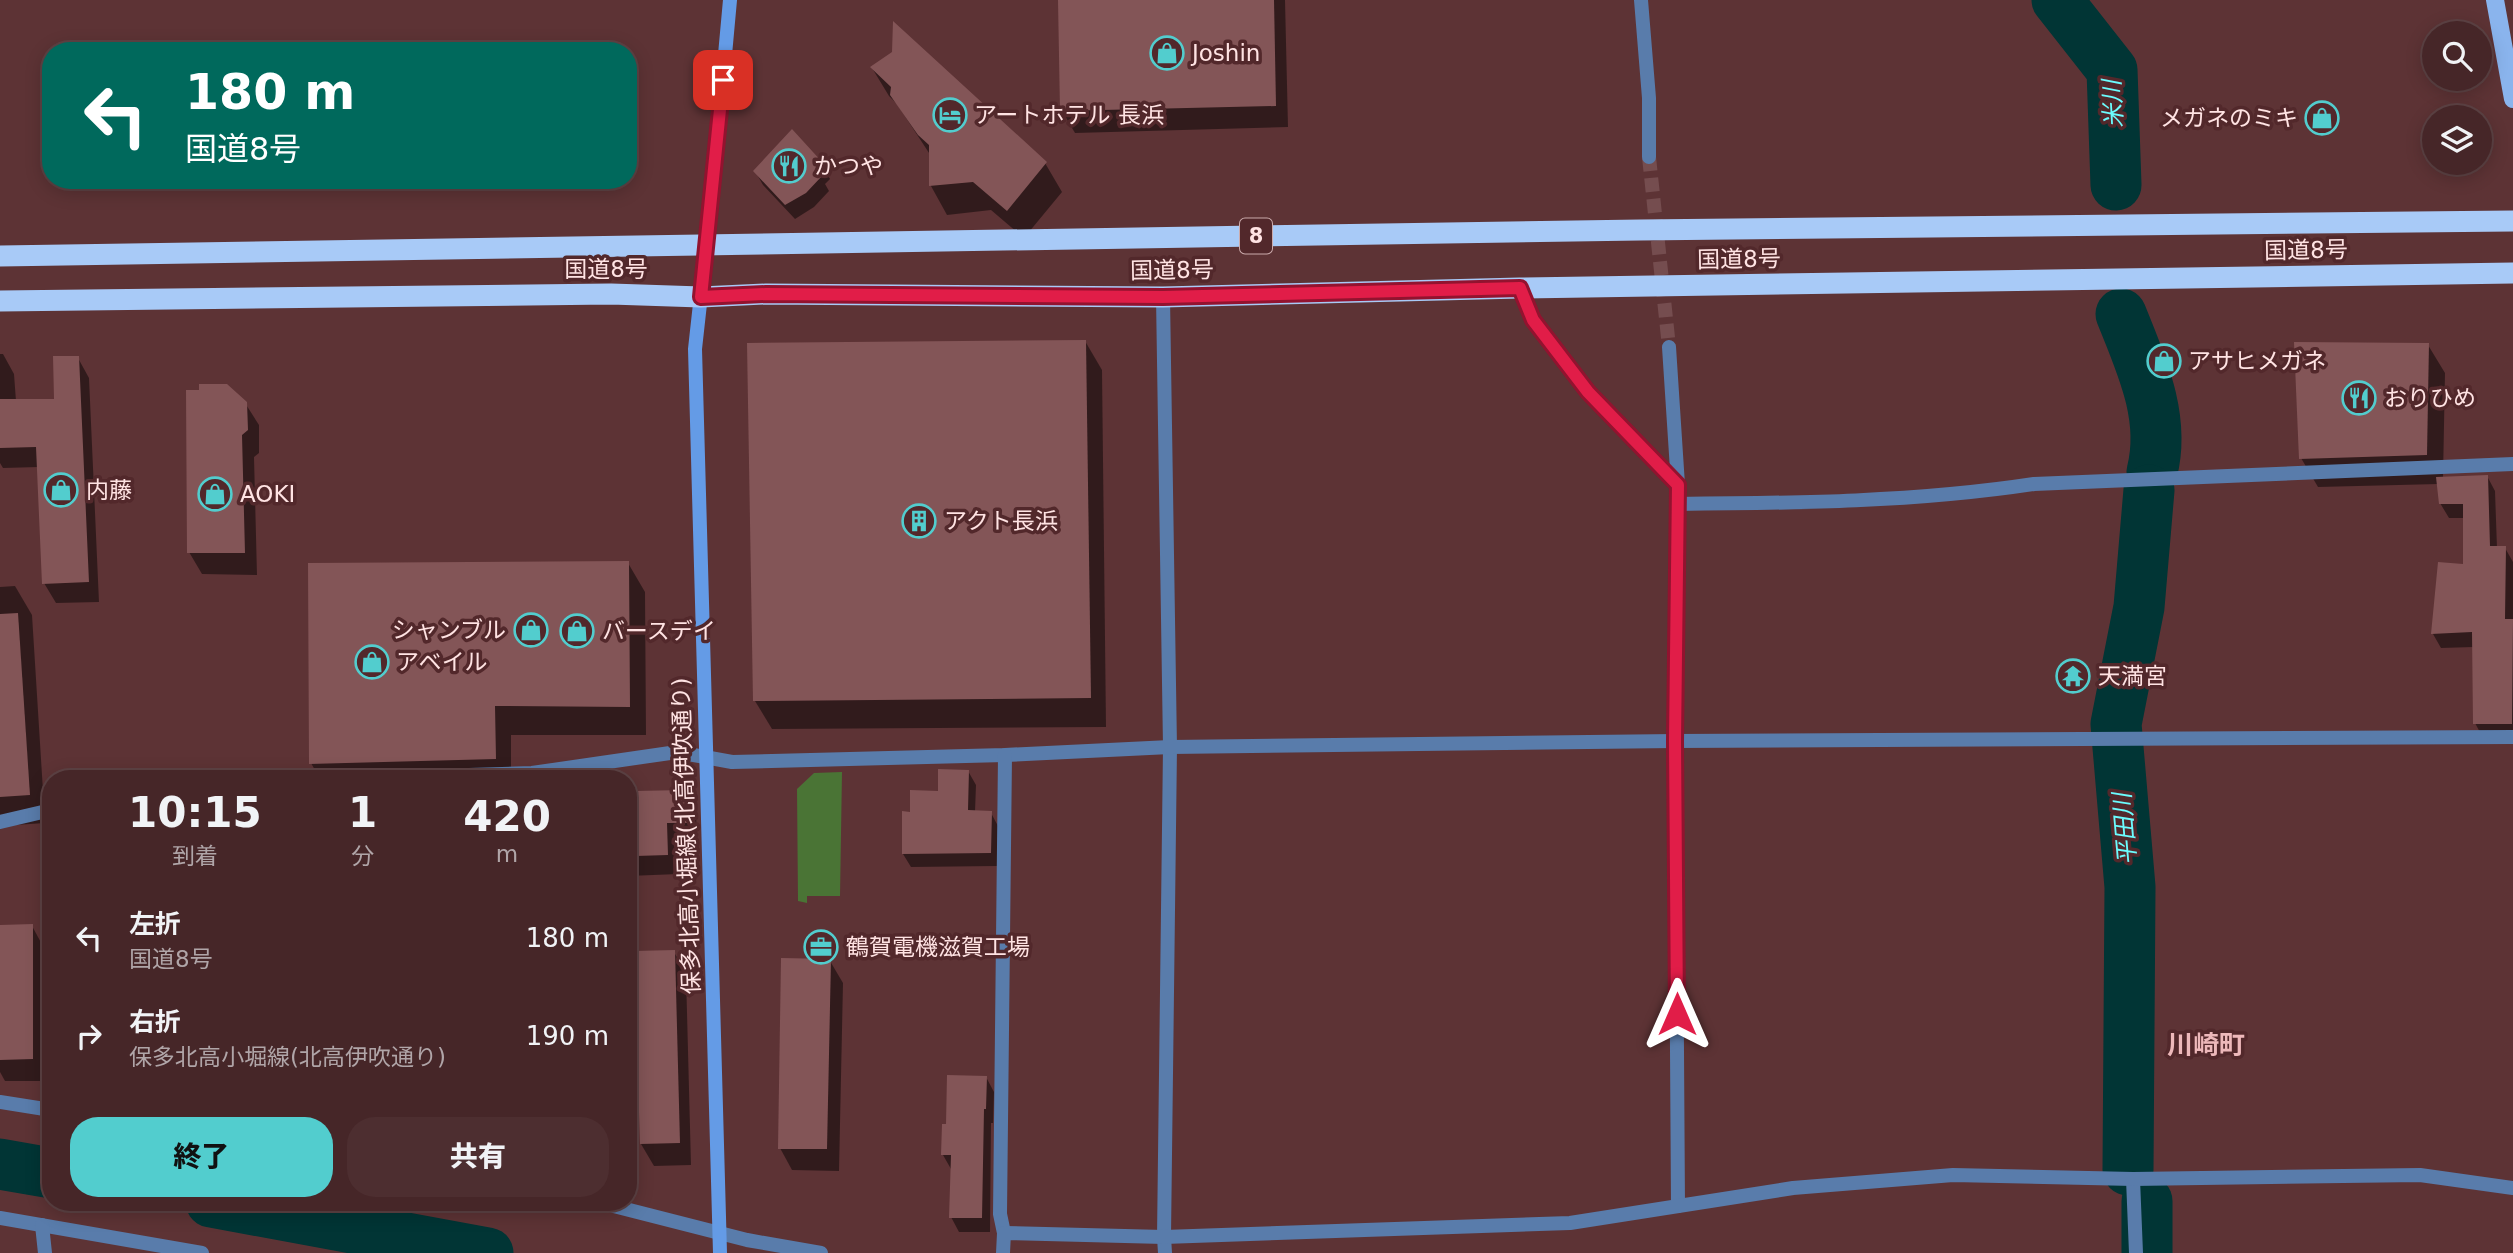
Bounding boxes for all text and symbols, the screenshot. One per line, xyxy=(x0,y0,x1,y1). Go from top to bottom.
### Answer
map controls xyxy=(2422,21,2492,175)
button: search xyxy=(2422,21,2492,91)
shop icon: Joshin xyxy=(1148,34,1186,72)
place label: Joshin xyxy=(1190,40,1260,66)
pin xyxy=(693,50,753,110)
icon: arrive xyxy=(704,61,742,99)
text: 180 m xyxy=(185,64,355,121)
icon: left xyxy=(70,70,161,161)
water label: 米川 xyxy=(2098,76,2128,129)
hotel icon: アートホテル 長浜 xyxy=(931,96,969,134)
shop icon: メガネのミキ xyxy=(2303,99,2341,137)
place label: アートホテル 長浜 xyxy=(974,102,1164,128)
place label: メガネのミキ xyxy=(2160,105,2298,131)
button: layers xyxy=(2422,105,2492,175)
text: 国道8号 xyxy=(185,130,301,168)
restaurant icon: かつや xyxy=(770,147,808,185)
place label: かつや xyxy=(814,153,883,179)
road number: 8 xyxy=(1240,218,1272,254)
street label: 国道8号 xyxy=(2264,236,2348,264)
street label: 国道8号 xyxy=(1697,245,1781,273)
street label: 国道8号 xyxy=(564,256,648,282)
street label: 国道8号 xyxy=(1130,256,1214,284)
shop icon: アサヒメガネ xyxy=(2145,342,2183,380)
place label: アサヒメガネ xyxy=(2188,348,2326,374)
restaurant icon: おりひめ xyxy=(2340,379,2378,417)
place label: おりひめ xyxy=(2384,385,2476,411)
shop icon: 内藤 xyxy=(42,471,80,509)
shop icon: AOKI xyxy=(196,475,234,513)
place label: 内藤 xyxy=(86,477,132,503)
place label: AOKI xyxy=(240,481,295,507)
building icon: アクト長浜 xyxy=(900,502,938,540)
place label: アクト長浜 xyxy=(944,508,1058,534)
shop icon: シャンブル xyxy=(512,611,550,649)
shop icon: バースデイ xyxy=(558,612,596,650)
place label: シャンブル xyxy=(392,617,506,643)
place label: バースデイ xyxy=(602,618,716,644)
shop icon: アベイル xyxy=(353,643,391,681)
place label: アベイル xyxy=(396,649,488,675)
temple icon: 天満宮 xyxy=(2054,657,2092,695)
place label: 天満宮 xyxy=(2098,663,2167,689)
street label: 保多北高小堀線(北高伊吹通り) xyxy=(667,677,705,995)
text: 10:15 xyxy=(128,788,262,837)
text: 1 xyxy=(348,788,377,837)
water label: 平田川 xyxy=(2108,789,2142,866)
text: 420 xyxy=(463,792,551,841)
text: m xyxy=(496,841,518,867)
text: 到着 xyxy=(172,843,218,869)
text: 分 xyxy=(351,843,374,869)
text: 左折 xyxy=(129,909,181,939)
icon: left xyxy=(70,919,108,957)
text: 180 m xyxy=(526,923,609,953)
office icon: 鶴賀電機滋賀工場 xyxy=(802,928,840,966)
place label: 鶴賀電機滋賀工場 xyxy=(846,934,1030,960)
text: 国道8号 xyxy=(129,946,213,972)
position arrow xyxy=(1640,977,1714,1051)
text: 右折 xyxy=(129,1007,181,1037)
icon: right xyxy=(70,1017,108,1055)
text: 190 m xyxy=(526,1021,609,1051)
district label: 川崎町 xyxy=(2167,1030,2245,1060)
text: 保多北高小堀線(北高伊吹通り) xyxy=(129,1044,446,1070)
button: 終了 xyxy=(70,1117,333,1197)
button: 共有 xyxy=(347,1117,609,1197)

